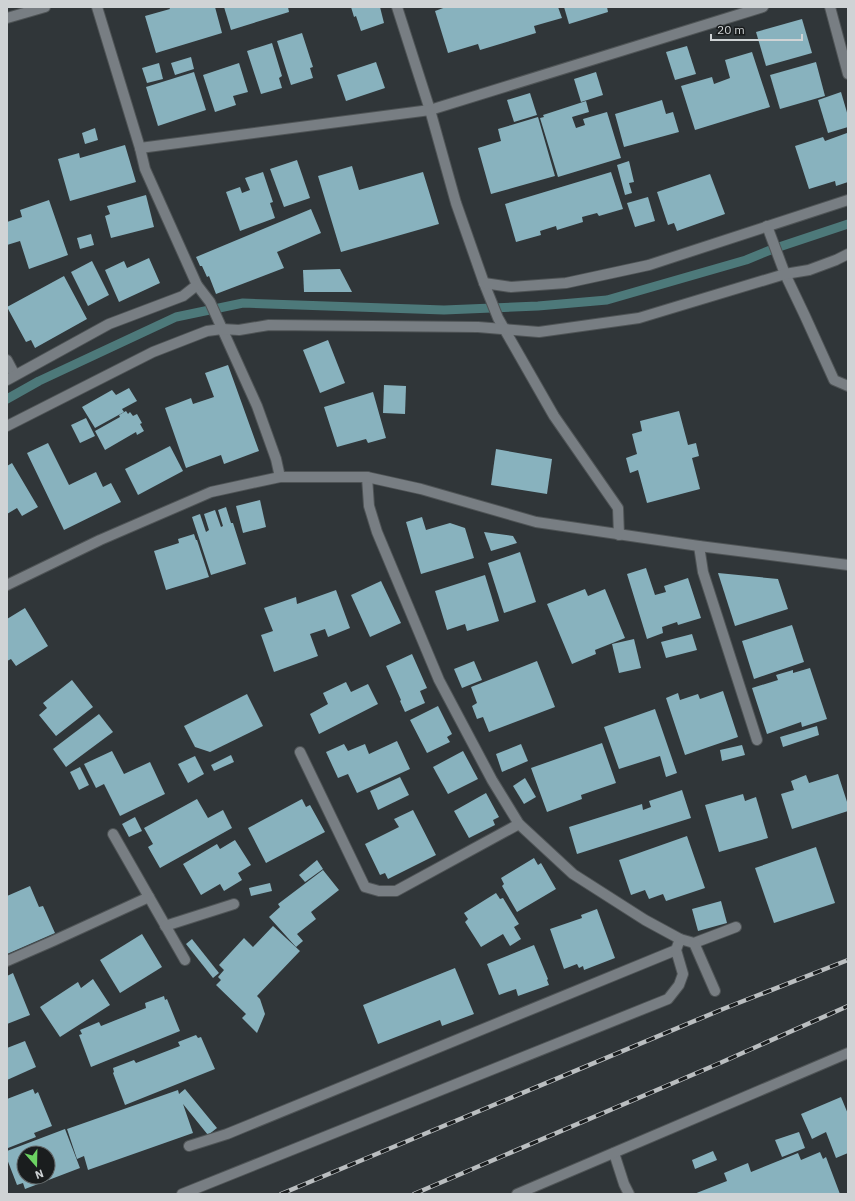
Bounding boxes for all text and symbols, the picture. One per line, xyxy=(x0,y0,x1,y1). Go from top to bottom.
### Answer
scale bar xyxy=(711,16,802,42)
text: 20 m xyxy=(717,22,745,37)
north arrow xyxy=(16,1145,56,1185)
text: N xyxy=(33,1166,46,1182)

